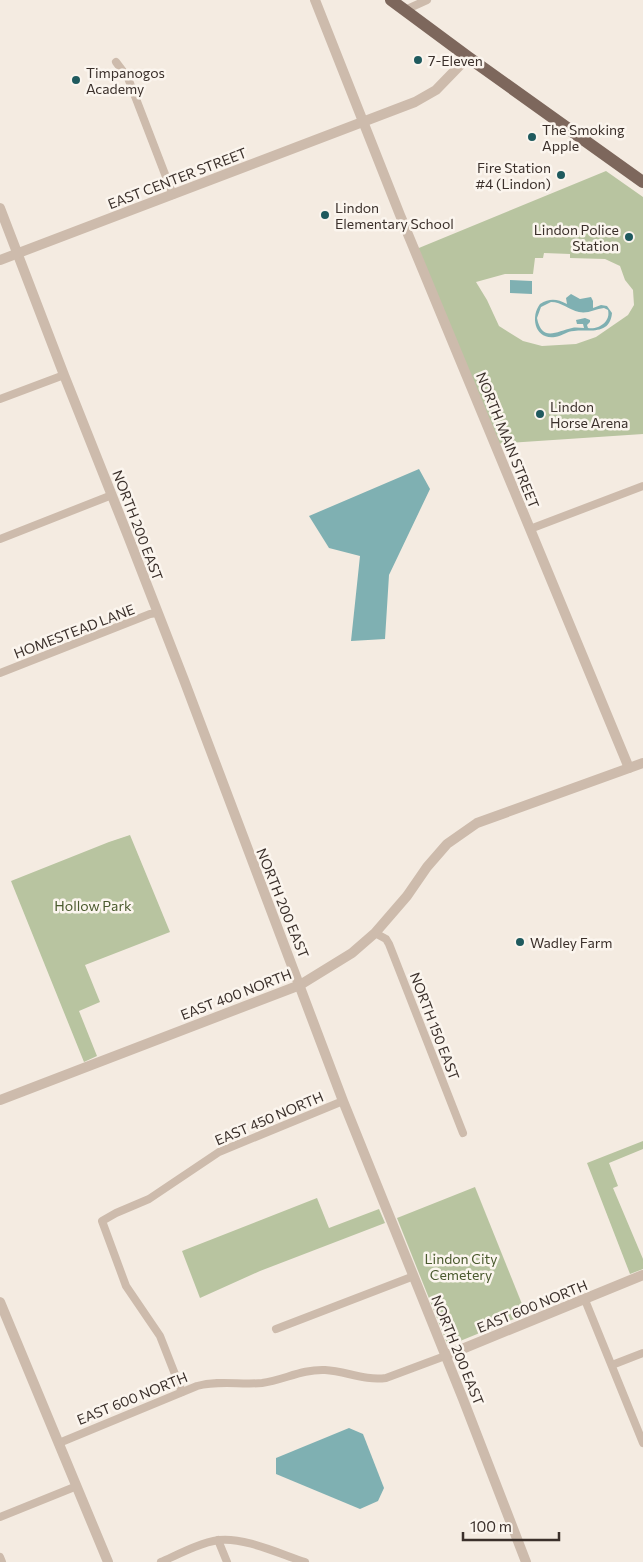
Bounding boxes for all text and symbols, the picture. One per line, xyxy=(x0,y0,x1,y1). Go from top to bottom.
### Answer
place label: 7-Eleven xyxy=(428,52,483,69)
marker: 7-Eleven xyxy=(412,54,424,66)
place label: Timpanogos Academy xyxy=(86,64,165,97)
marker: Timpanogos Academy xyxy=(70,74,82,86)
place label: The Smoking Apple xyxy=(542,121,625,154)
marker: The Smoking Apple xyxy=(526,131,538,143)
street label: EAST CENTER STREET xyxy=(105,144,249,212)
place label: Fire Station #4 (Lindon) xyxy=(475,159,551,192)
marker: Fire Station #4 (Lindon) xyxy=(555,169,567,181)
place label: Lindon Elementary School xyxy=(335,199,454,232)
marker: Lindon Elementary School xyxy=(319,209,331,221)
place label: Lindon Police Station xyxy=(534,221,619,254)
marker: Lindon Police Station xyxy=(623,231,635,243)
street label: NORTH MAIN STREET xyxy=(473,369,543,511)
place label: Lindon Horse Arena xyxy=(550,398,628,431)
marker: Lindon Horse Arena xyxy=(534,408,546,420)
street label: NORTH 200 EAST xyxy=(109,467,167,583)
street label: HOMESTEAD LANE xyxy=(11,600,137,662)
street label: NORTH 200 EAST xyxy=(253,846,313,960)
park label: Hollow Park xyxy=(54,897,132,914)
place label: Wadley Farm xyxy=(530,934,613,951)
marker: Wadley Farm xyxy=(514,936,526,948)
street label: EAST 400 NORTH xyxy=(178,965,294,1023)
street label: NORTH 150 EAST xyxy=(407,970,463,1082)
street label: EAST 450 NORTH xyxy=(212,1087,326,1149)
park label: Lindon City Cemetery xyxy=(425,1250,497,1283)
street label: EAST 600 NORTH xyxy=(474,1276,590,1336)
street label: NORTH 200 EAST xyxy=(428,1293,488,1407)
street label: EAST 600 NORTH xyxy=(74,1368,190,1428)
scale bar xyxy=(463,1510,559,1542)
text: 100 m xyxy=(470,1517,512,1535)

